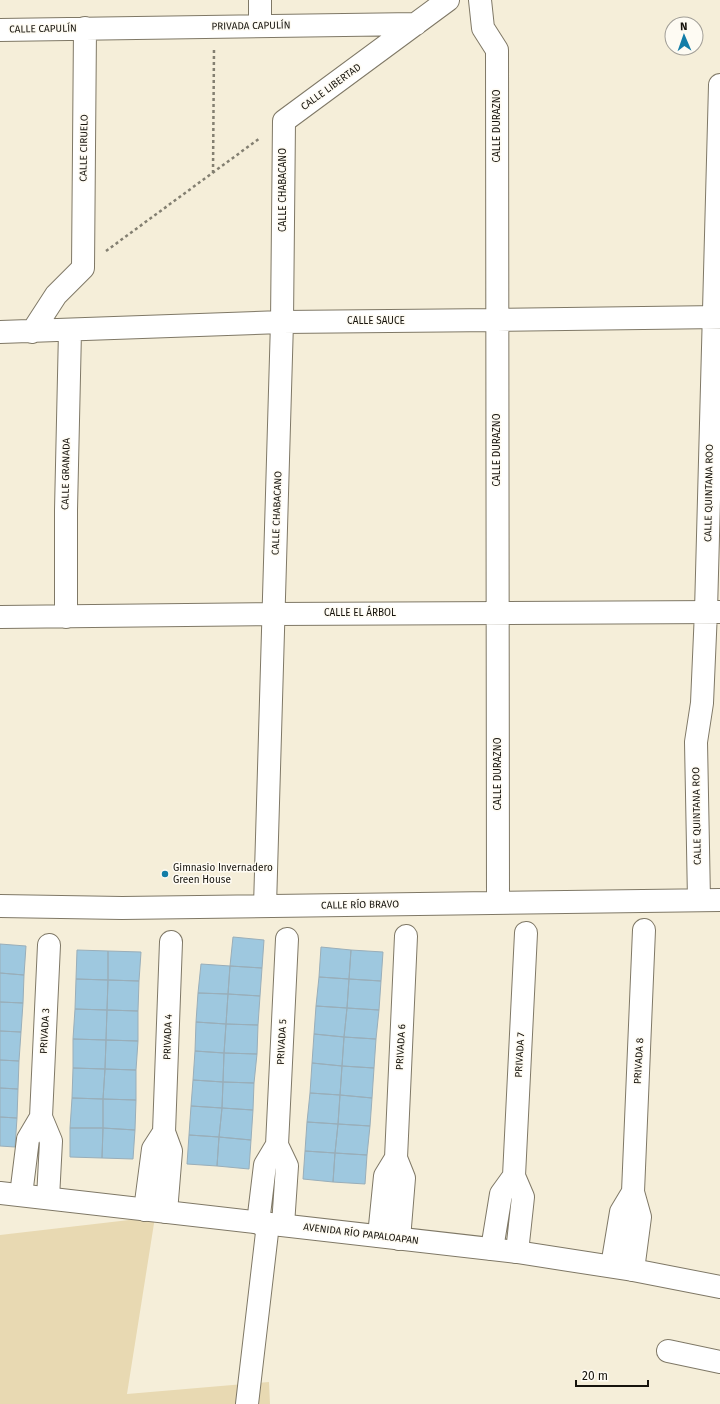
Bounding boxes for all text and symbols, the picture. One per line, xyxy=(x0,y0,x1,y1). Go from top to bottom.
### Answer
north arrow xyxy=(664,16,704,56)
street label: PRIVADA CAPULÍN xyxy=(211,17,291,33)
street label: CALLE CAPULÍN xyxy=(9,20,77,36)
text: N xyxy=(680,20,688,33)
street label: CALLE LIBERTAD xyxy=(299,61,363,113)
street label: CALLE DURAZNO xyxy=(491,89,503,163)
street label: CALLE CIRUELO xyxy=(77,114,91,182)
street label: CALLE CHABACANO xyxy=(277,148,289,232)
street label: CALLE SAUCE xyxy=(347,315,405,327)
street label: CALLE DURAZNO xyxy=(491,413,503,487)
street label: CALLE GRANADA xyxy=(59,438,73,510)
street label: CALLE QUINTANA ROO xyxy=(702,444,716,542)
street label: CALLE CHABACANO xyxy=(270,471,284,555)
street label: CALLE EL ÁRBOL xyxy=(324,605,396,619)
street label: CALLE DURAZNO xyxy=(492,737,504,811)
street label: CALLE QUINTANA ROO xyxy=(690,767,704,865)
place label: Gimnasio Invernadero Green House xyxy=(173,862,273,886)
marker: Gimnasio Invernadero Green House xyxy=(160,869,170,879)
street label: CALLE RÍO BRAVO xyxy=(321,896,399,912)
street label: PRIVADA 3 xyxy=(38,1008,52,1054)
street label: PRIVADA 4 xyxy=(161,1013,175,1060)
street label: PRIVADA 5 xyxy=(275,1019,289,1065)
street label: PRIVADA 6 xyxy=(394,1024,408,1070)
street label: PRIVADA 7 xyxy=(513,1032,527,1078)
street label: PRIVADA 8 xyxy=(632,1037,646,1084)
street label: AVENIDA RÍO PAPALOAPAN xyxy=(303,1219,420,1247)
scale bar xyxy=(576,1362,648,1388)
text: 20 m xyxy=(582,1369,608,1383)

